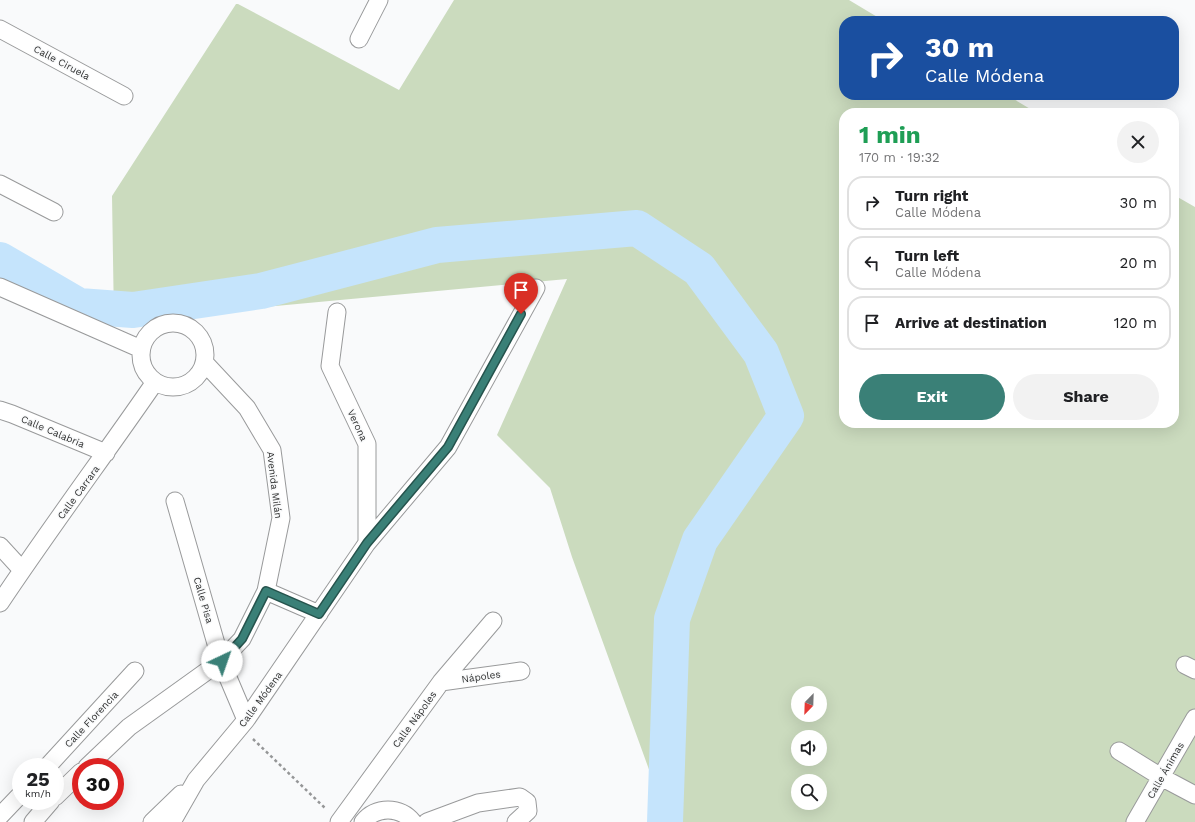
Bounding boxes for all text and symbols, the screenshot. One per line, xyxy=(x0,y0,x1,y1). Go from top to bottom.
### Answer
text: 30 m xyxy=(925,31,994,64)
icon: right xyxy=(859,32,911,84)
street label: Calle Ciruela xyxy=(32,43,92,82)
text: Calle Módena xyxy=(925,65,1044,86)
text: 1 min xyxy=(859,121,921,149)
button: close xyxy=(1117,121,1159,163)
text: 170 m · 19:32 xyxy=(859,150,940,165)
text: Turn right xyxy=(895,187,968,205)
icon: right xyxy=(861,192,883,214)
text: 30 m xyxy=(1120,194,1157,212)
text: Calle Módena xyxy=(895,205,981,220)
text: Turn left xyxy=(895,247,959,265)
icon: left xyxy=(861,252,883,274)
text: 20 m xyxy=(1120,254,1157,272)
text: Calle Módena xyxy=(895,265,981,280)
pin xyxy=(504,273,538,314)
icon: arrive xyxy=(510,279,532,301)
icon: arrive xyxy=(861,312,883,334)
text: Arrive at destination xyxy=(895,314,1047,332)
text: 120 m xyxy=(1114,314,1157,332)
button: Exit xyxy=(859,374,1005,420)
button: Share xyxy=(1013,374,1159,420)
street label: Verona xyxy=(345,408,370,443)
street label: Calle Calabria xyxy=(19,413,86,450)
street label: Avenida Milán xyxy=(265,451,284,519)
street label: Calle Carrara xyxy=(55,463,102,521)
street label: Calle Pisa xyxy=(192,576,215,625)
position arrow xyxy=(201,640,243,682)
street label: Nápoles xyxy=(461,668,501,685)
street label: Calle Módena xyxy=(237,669,285,729)
north arrow xyxy=(791,686,827,722)
map controls xyxy=(791,686,827,810)
street label: Calle Florencia xyxy=(63,689,120,750)
street label: Calle Nápoles xyxy=(390,689,439,750)
button: sound xyxy=(791,730,827,766)
street label: Calle Ánimas xyxy=(1145,740,1186,800)
speed limit sign: 30 xyxy=(72,758,124,810)
text: 25 xyxy=(26,767,50,791)
button: search xyxy=(791,774,827,810)
text: km/h xyxy=(25,788,51,799)

